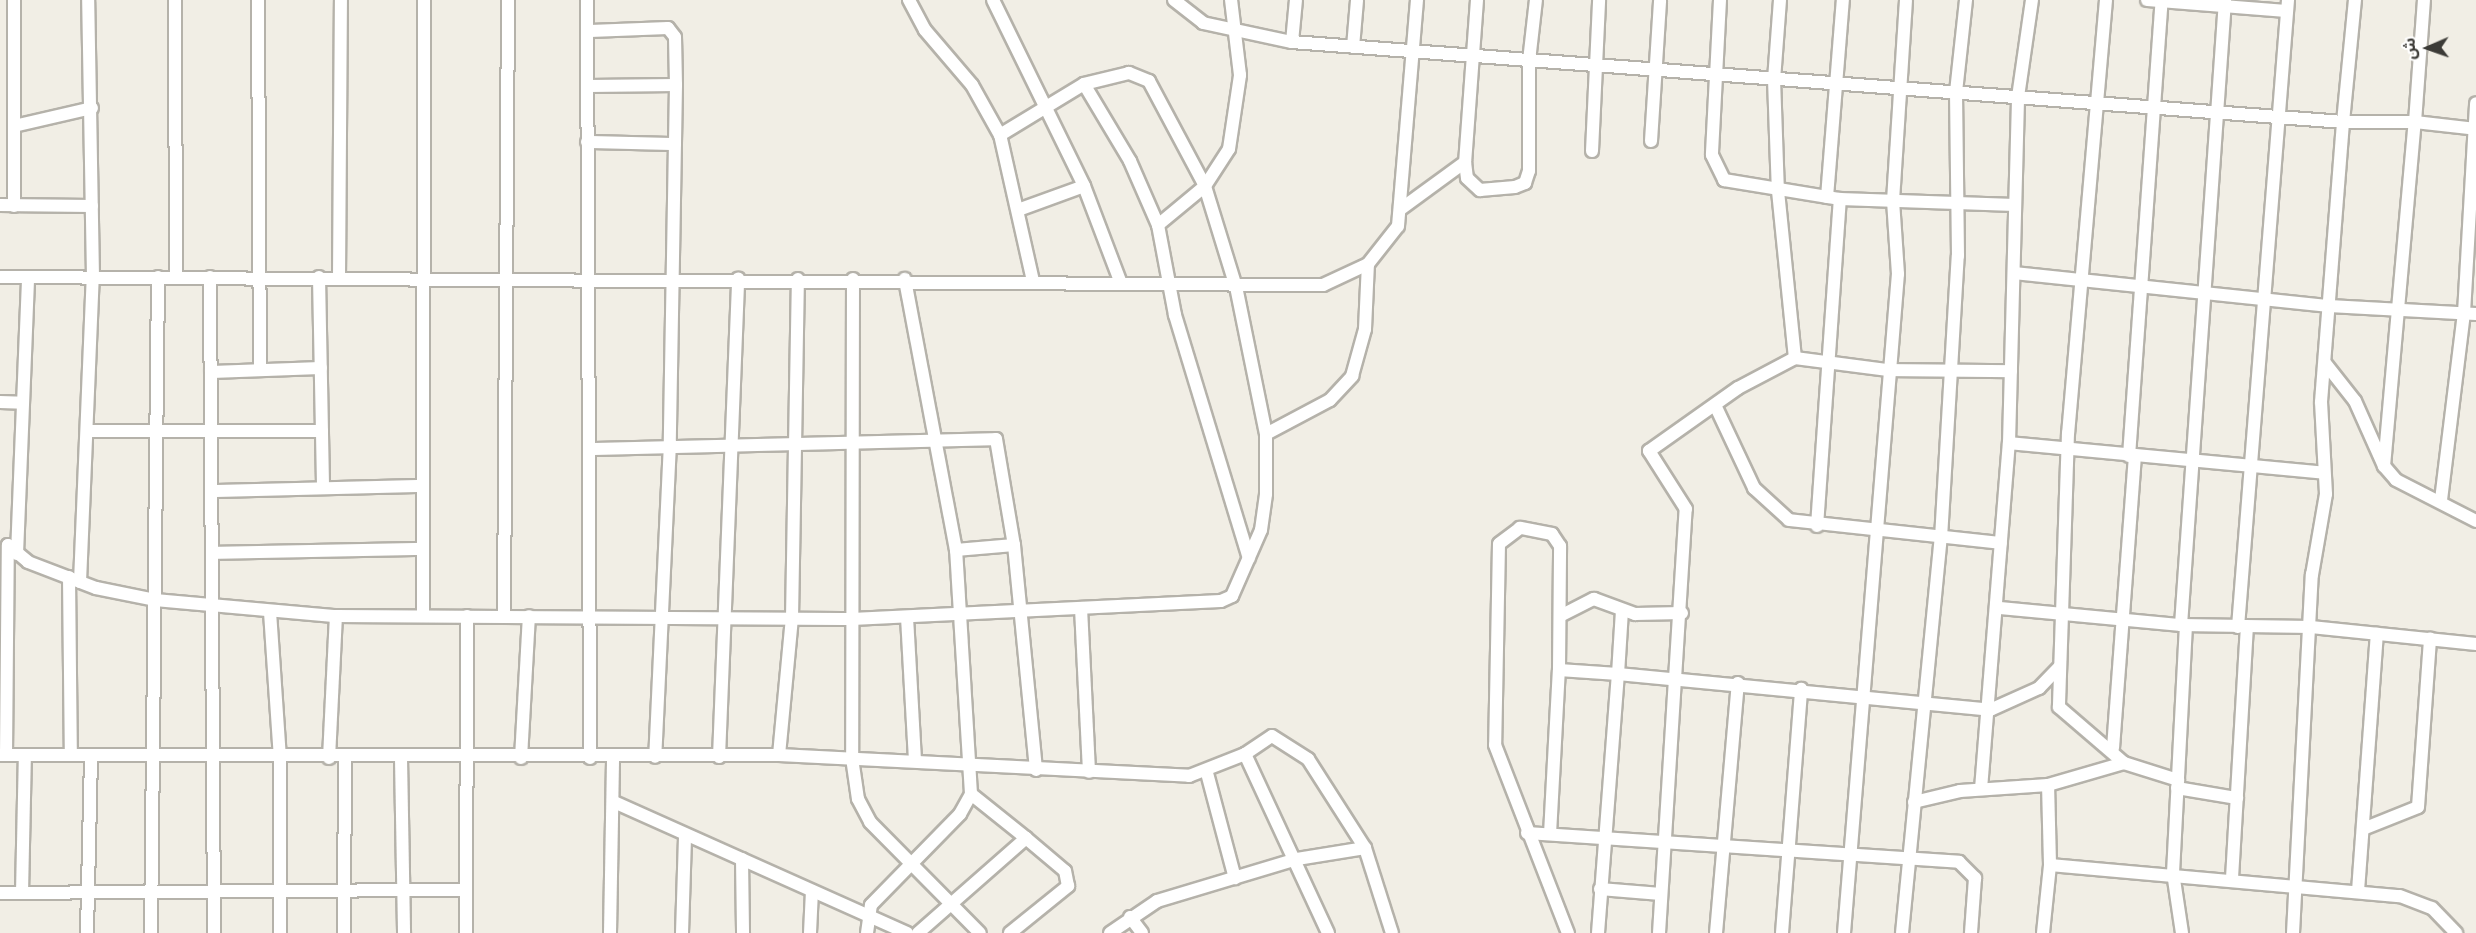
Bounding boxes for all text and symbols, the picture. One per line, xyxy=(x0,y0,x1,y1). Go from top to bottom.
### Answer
north arrow xyxy=(2398,18,2458,78)
text: ش xyxy=(2400,37,2420,60)

